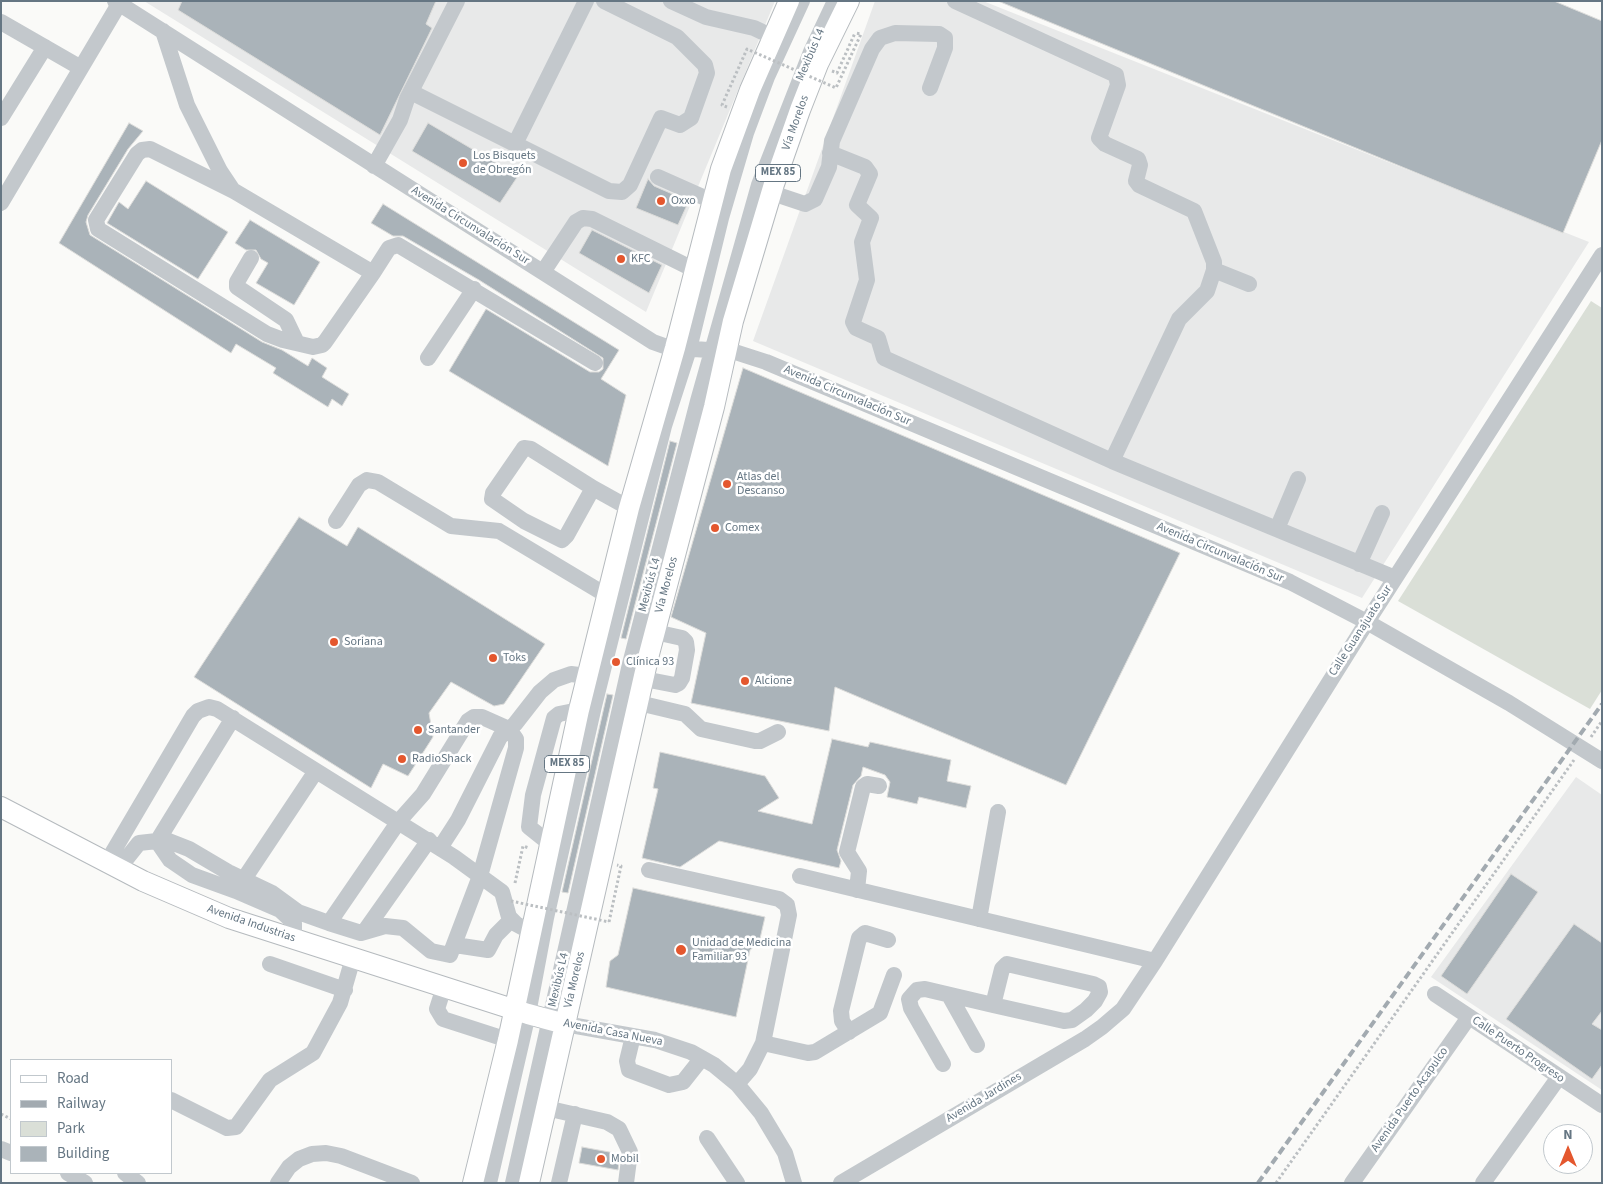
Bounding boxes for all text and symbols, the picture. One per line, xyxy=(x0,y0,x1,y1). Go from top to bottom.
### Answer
street label: Mexibús L4 xyxy=(794,27,828,83)
street label: Vía Morelos xyxy=(779,94,813,152)
place label: Los Bisquets de Obregón xyxy=(473,149,536,177)
marker: Los Bisquets de Obregón xyxy=(457,157,469,169)
road number: MEX 85 xyxy=(756,164,800,182)
street label: Avenida Circunvalación Sur xyxy=(408,184,532,268)
place label: Oxxo xyxy=(671,194,696,208)
marker: Oxxo xyxy=(655,195,667,207)
place label: KFC xyxy=(631,252,651,266)
marker: KFC xyxy=(615,253,627,265)
street label: Avenida Circunvalación Sur xyxy=(781,363,913,429)
place label: Atlas del Descanso xyxy=(737,470,785,498)
marker: Atlas del Descanso xyxy=(721,478,733,490)
street label: Avenida Circunvalación Sur xyxy=(1154,520,1286,586)
place label: Comex xyxy=(725,521,760,535)
marker: Comex xyxy=(709,522,721,534)
street label: Vía Morelos xyxy=(653,555,681,615)
street label: Mexibús L4 xyxy=(636,556,664,614)
street label: Calle Guanajuato Sur xyxy=(1326,583,1396,679)
place label: Soriana xyxy=(344,635,383,649)
marker: Soriana xyxy=(328,636,340,648)
place label: Toks xyxy=(503,651,526,665)
marker: Toks xyxy=(487,652,499,664)
place label: Clínica 93 xyxy=(626,655,674,669)
marker: Clínica 93 xyxy=(610,656,622,668)
place label: Alcione xyxy=(755,674,792,688)
marker: Alcione xyxy=(739,675,751,687)
place label: Santander xyxy=(428,723,480,737)
marker: Santander xyxy=(412,724,424,736)
place label: RadioShack xyxy=(412,752,471,766)
marker: RadioShack xyxy=(396,753,408,765)
road number: MEX 85 xyxy=(544,756,590,772)
street label: Avenida Industrias xyxy=(205,902,297,946)
place label: Unidad de Medicina Familiar 93 xyxy=(692,936,791,964)
marker: Unidad de Medicina Familiar 93 xyxy=(674,943,688,957)
street label: Vía Morelos xyxy=(562,950,588,1010)
street label: Mexibús L4 xyxy=(546,951,572,1009)
street label: Calle Puerto Progreso xyxy=(1469,1014,1567,1086)
street label: Avenida Casa Nueva xyxy=(562,1016,664,1050)
street label: Avenida Puerto Acapulco xyxy=(1368,1045,1452,1155)
legend xyxy=(10,1059,172,1174)
text: Road xyxy=(57,1068,89,1089)
street label: Avenida Jardines xyxy=(944,1070,1024,1126)
text: Railway xyxy=(57,1093,106,1114)
text: Park xyxy=(57,1118,85,1139)
north arrow xyxy=(1543,1124,1593,1174)
text: N xyxy=(1563,1125,1573,1145)
text: Building xyxy=(57,1143,109,1164)
place label: Mobil xyxy=(611,1152,639,1166)
marker: Mobil xyxy=(595,1153,607,1165)

